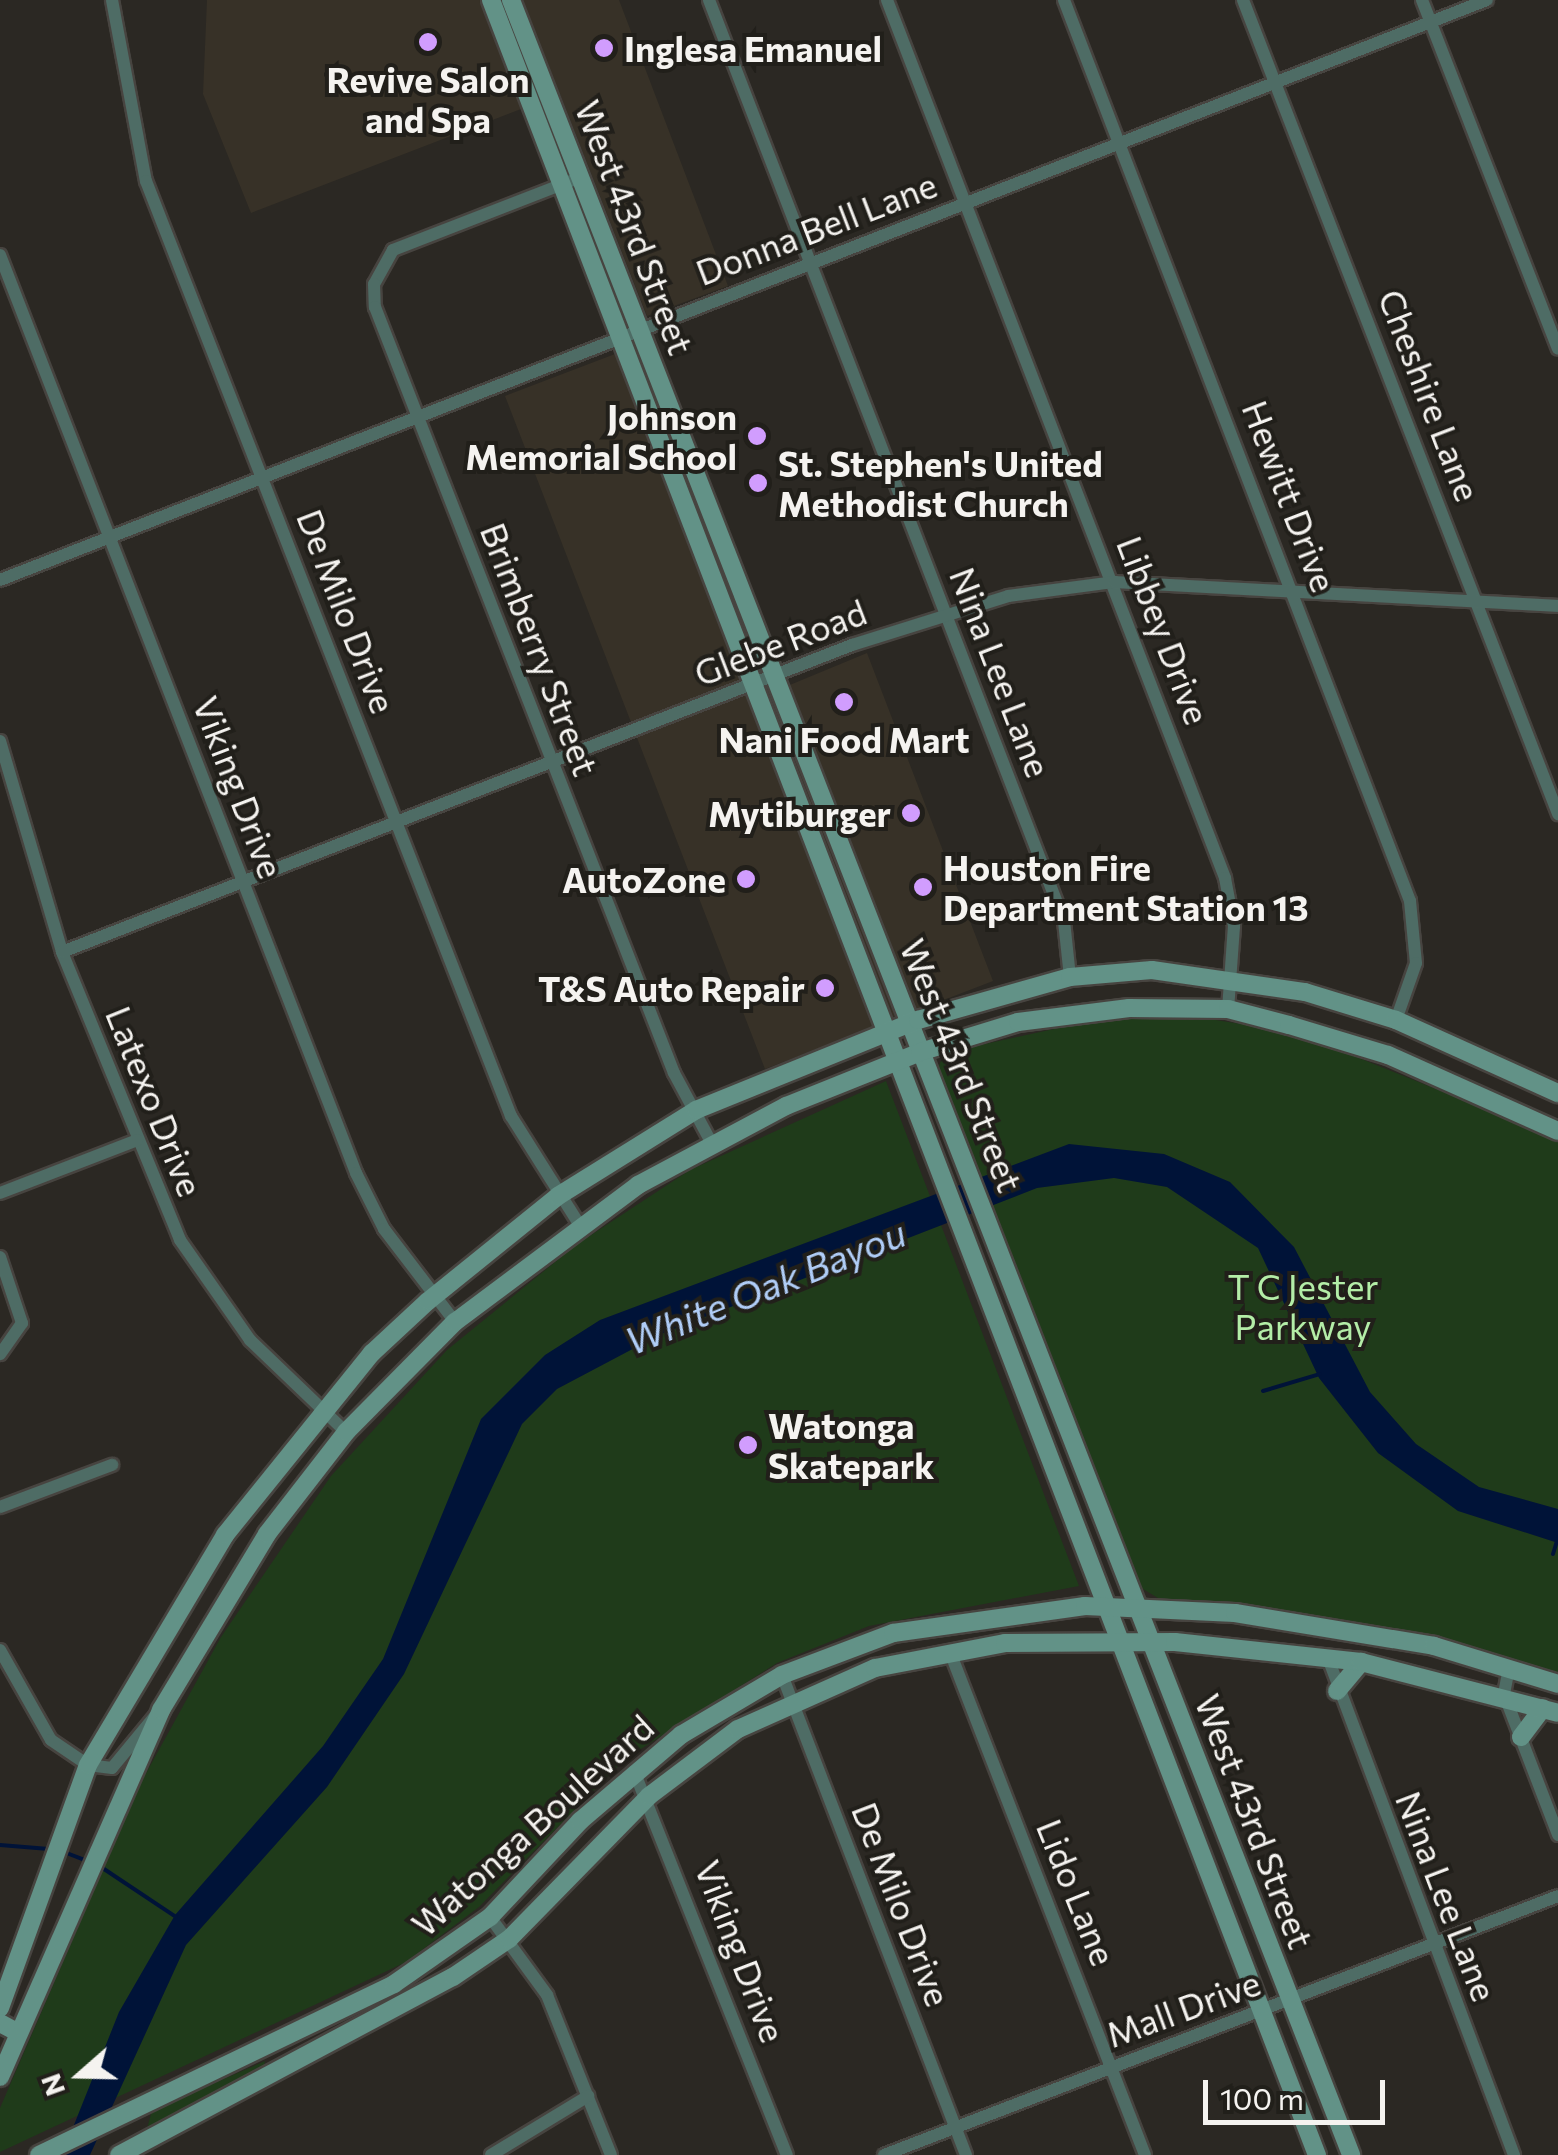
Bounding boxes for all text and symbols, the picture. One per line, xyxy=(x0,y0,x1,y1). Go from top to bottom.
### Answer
place label: Inglesa Emanuel xyxy=(624,27,882,69)
marker: Revive Salon and Spa xyxy=(417,31,439,53)
marker: Inglesa Emanuel xyxy=(593,37,615,59)
place label: Revive Salon and Spa xyxy=(326,58,530,140)
street label: West 43rd Street xyxy=(567,94,703,360)
street label: Donna Bell Lane xyxy=(690,163,942,293)
street label: Cheshire Lane xyxy=(1370,283,1490,507)
place label: Johnson Memorial School xyxy=(465,395,737,477)
street label: Hewitt Drive xyxy=(1234,395,1346,597)
marker: Johnson Memorial School xyxy=(746,425,768,447)
place label: St. Stephen's United Methodist Church xyxy=(778,442,1103,524)
marker: St. Stephen's United Methodist Church xyxy=(747,472,769,494)
street label: De Milo Drive xyxy=(289,503,405,719)
street label: Brimberry Street xyxy=(473,517,607,781)
street label: Libbey Drive xyxy=(1109,530,1219,730)
street label: Nina Lee Lane xyxy=(942,561,1060,783)
street label: Glebe Road xyxy=(688,590,872,694)
street label: Viking Drive xyxy=(185,690,293,884)
marker: Nani Food Mart xyxy=(833,691,855,713)
place label: Nani Food Mart xyxy=(718,718,970,760)
place label: Mytiburger xyxy=(708,792,891,834)
marker: Mytiburger xyxy=(900,802,922,824)
place label: Houston Fire Department Station 13 xyxy=(943,846,1309,928)
place label: AutoZone xyxy=(562,858,726,900)
marker: AutoZone xyxy=(735,868,757,890)
marker: Houston Fire Department Station 13 xyxy=(912,876,934,898)
street label: West 43rd Street xyxy=(892,933,1032,1197)
place label: T&S Auto Repair xyxy=(538,967,805,1009)
marker: T&S Auto Repair xyxy=(814,977,836,999)
street label: Latexo Drive xyxy=(98,1000,212,1202)
water label: White Oak Bayou xyxy=(618,1209,912,1363)
park label: T C Jester Parkway xyxy=(1228,1265,1378,1347)
place label: Watonga Skatepark xyxy=(768,1404,934,1486)
marker: Watonga Skatepark xyxy=(737,1434,759,1456)
street label: West 43rd Street xyxy=(1187,1688,1323,1954)
street label: Watonga Boulevard xyxy=(403,1706,661,1944)
street label: Nina Lee Lane xyxy=(1388,1785,1506,2007)
street label: De Milo Drive xyxy=(844,1796,960,2012)
street label: Lido Lane xyxy=(1029,1813,1125,1971)
street label: Viking Drive xyxy=(687,1854,795,2048)
street label: Mall Drive xyxy=(1100,1961,1266,2055)
north arrow xyxy=(30,2025,130,2125)
scale bar xyxy=(1208,2060,1390,2122)
text: N xyxy=(32,2070,71,2101)
text: 100 m xyxy=(1220,2079,1304,2116)

